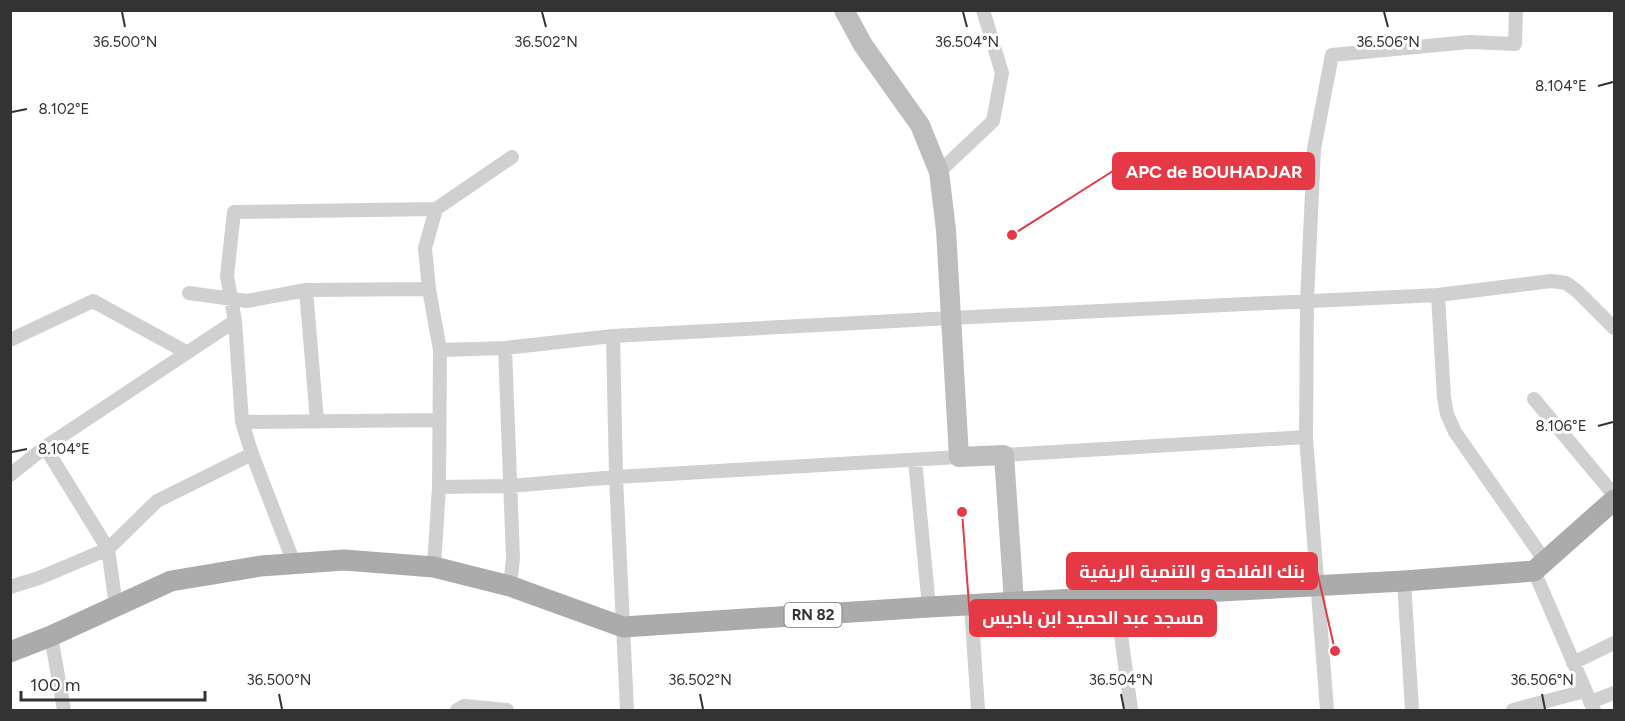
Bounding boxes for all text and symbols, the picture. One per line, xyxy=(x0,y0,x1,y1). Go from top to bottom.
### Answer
text: 36.500°N xyxy=(93,33,157,51)
text: 36.502°N xyxy=(514,33,578,51)
text: 36.504°N xyxy=(935,33,999,51)
text: 36.506°N xyxy=(1356,33,1420,51)
text: 8.104°E xyxy=(1535,77,1587,95)
text: 8.102°E xyxy=(39,100,89,118)
callout: APC de BOUHADJAR xyxy=(1113,153,1314,189)
text: APC de BOUHADJAR xyxy=(1125,161,1303,183)
text: 8.106°E xyxy=(1535,417,1587,435)
text: 8.104°E xyxy=(38,440,90,458)
callout: بنك الفلاحة و التنمية الريفية xyxy=(1067,553,1317,589)
text: بنك الفلاحة و التنمية الريفية xyxy=(1079,561,1305,583)
callout: مسجد عبد الحميد ابن باديس xyxy=(970,600,1216,636)
road number: RN 82 xyxy=(784,603,842,627)
text: مسجد عبد الحميد ابن باديس xyxy=(982,607,1204,629)
scale bar xyxy=(21,664,206,702)
text: 36.500°N xyxy=(247,671,311,689)
text: 36.502°N xyxy=(668,671,732,689)
text: 36.504°N xyxy=(1089,671,1153,689)
text: 36.506°N xyxy=(1510,671,1574,689)
text: 100 m xyxy=(30,674,80,696)

